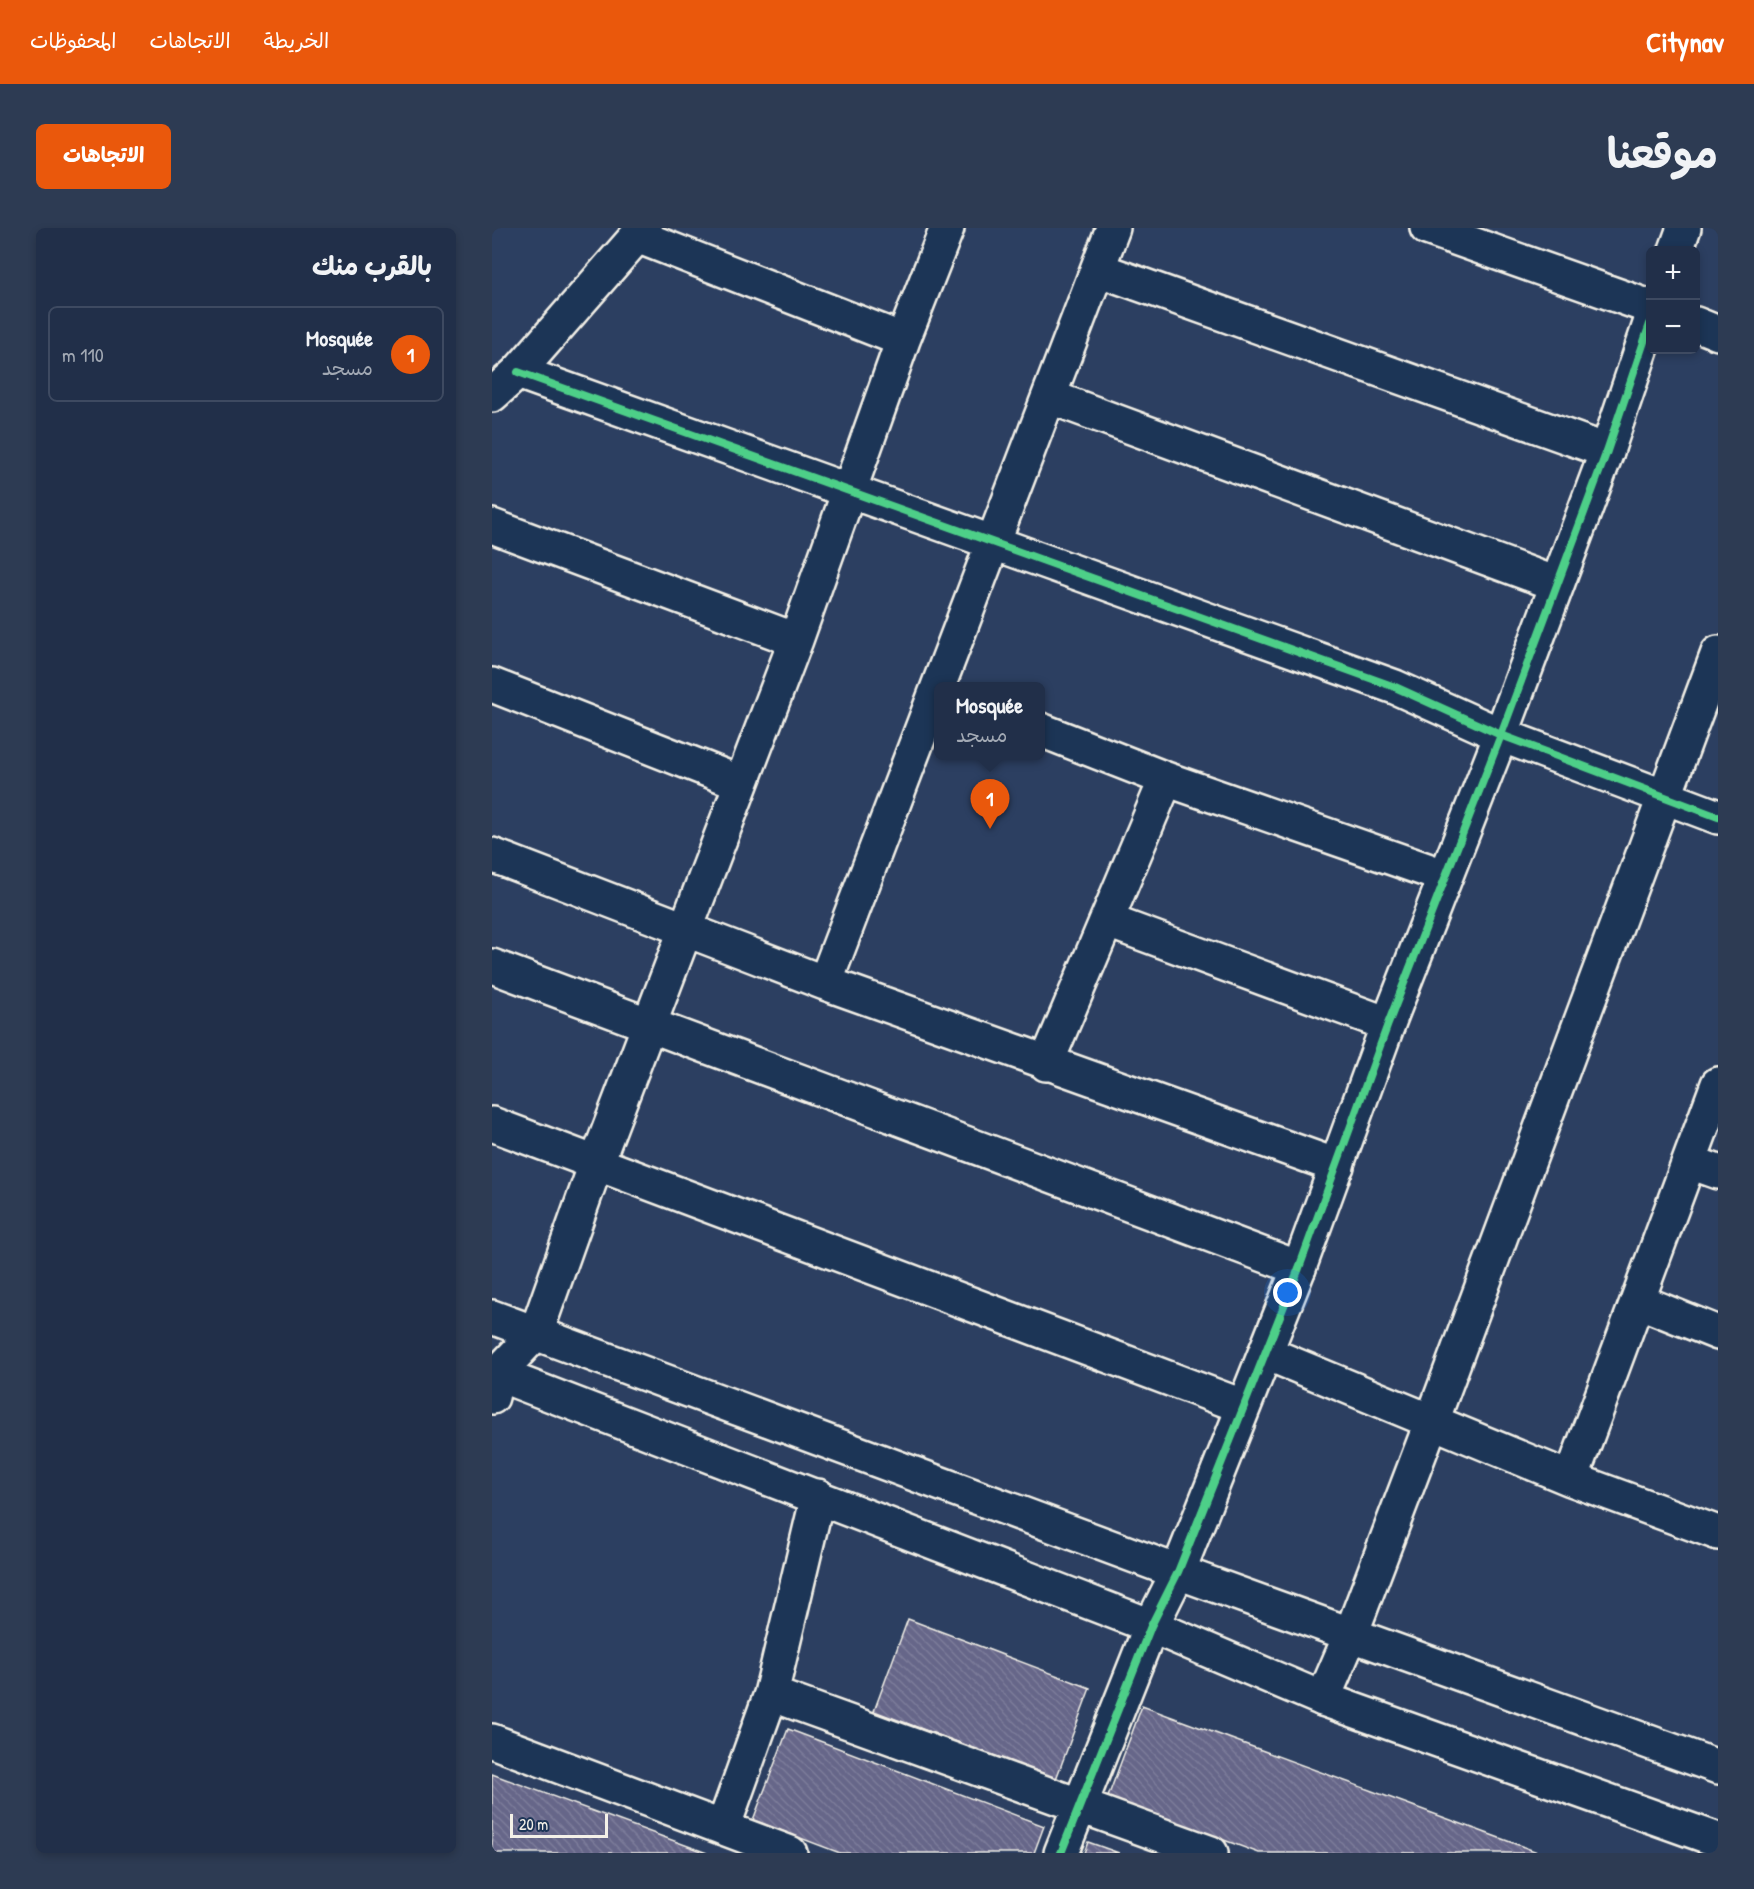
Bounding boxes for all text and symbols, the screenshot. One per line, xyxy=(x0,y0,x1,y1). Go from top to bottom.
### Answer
text: Citynav xyxy=(1646,23,1724,61)
text: المحفوظات xyxy=(30,26,116,55)
text: الاتجاهات xyxy=(149,26,231,55)
text: الخريطة xyxy=(264,26,329,55)
button: الاتجاهات xyxy=(36,124,171,189)
text: موقعنا xyxy=(1607,124,1718,181)
map controls xyxy=(1646,246,1700,354)
button: + xyxy=(1646,246,1700,300)
text: بالقرب منك xyxy=(312,248,432,283)
button: − xyxy=(1646,300,1700,354)
text: Mosquée xyxy=(306,323,373,353)
text: 110 m xyxy=(62,341,104,368)
text: 1 xyxy=(407,341,414,368)
text: مسجد xyxy=(322,354,373,381)
popup xyxy=(934,682,1045,760)
text: Mosquée xyxy=(956,690,1023,720)
text: مسجد xyxy=(956,721,1007,748)
pin: 1 xyxy=(970,780,1010,829)
your location xyxy=(1273,1278,1302,1307)
scale bar xyxy=(510,1811,608,1838)
text: 20 m xyxy=(519,1813,548,1835)

